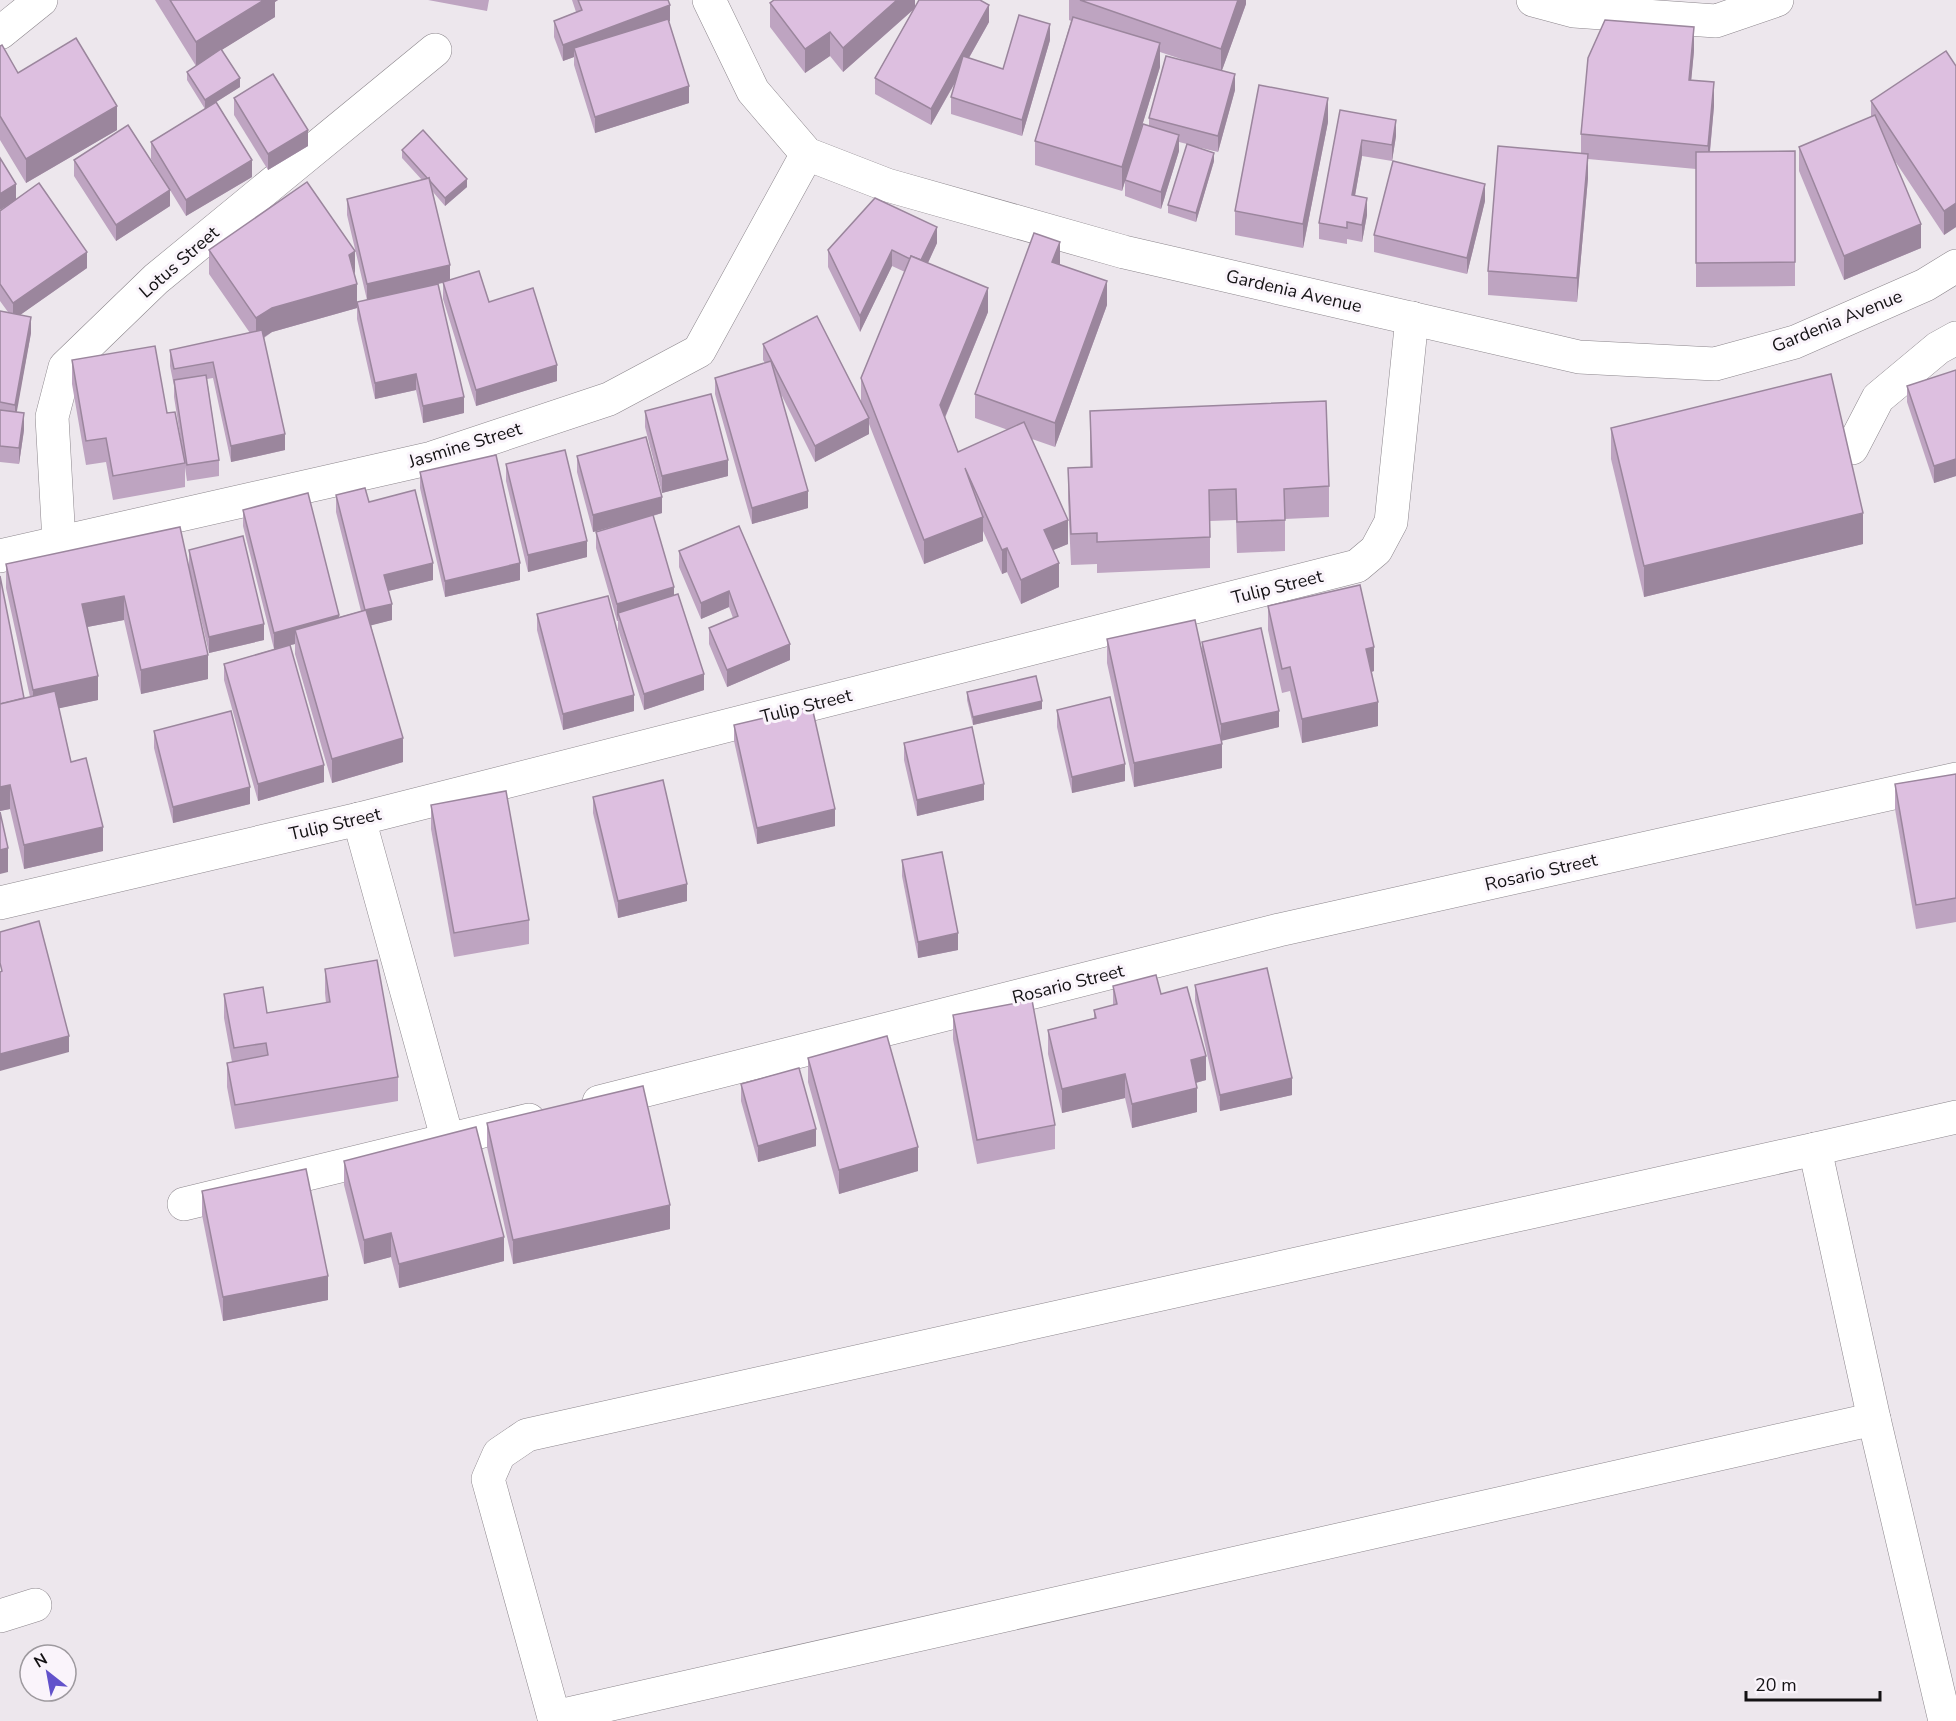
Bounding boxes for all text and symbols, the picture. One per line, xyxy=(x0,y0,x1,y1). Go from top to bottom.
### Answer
street label: Lotus Street xyxy=(134,220,225,303)
street label: Gardenia Avenue xyxy=(1224,264,1364,318)
street label: Gardenia Avenue xyxy=(1768,284,1906,358)
street label: Jasmine Street xyxy=(405,416,525,474)
street label: Tulip Street xyxy=(1229,564,1326,610)
street label: Tulip Street xyxy=(758,683,855,729)
street label: Tulip Street xyxy=(287,802,384,846)
street label: Rosario Street xyxy=(1483,847,1600,897)
street label: Rosario Street xyxy=(1010,958,1127,1009)
north arrow xyxy=(18,1643,78,1703)
text: N xyxy=(30,1648,52,1674)
scale bar xyxy=(1746,1664,1880,1702)
text: 20 m xyxy=(1755,1673,1797,1697)

